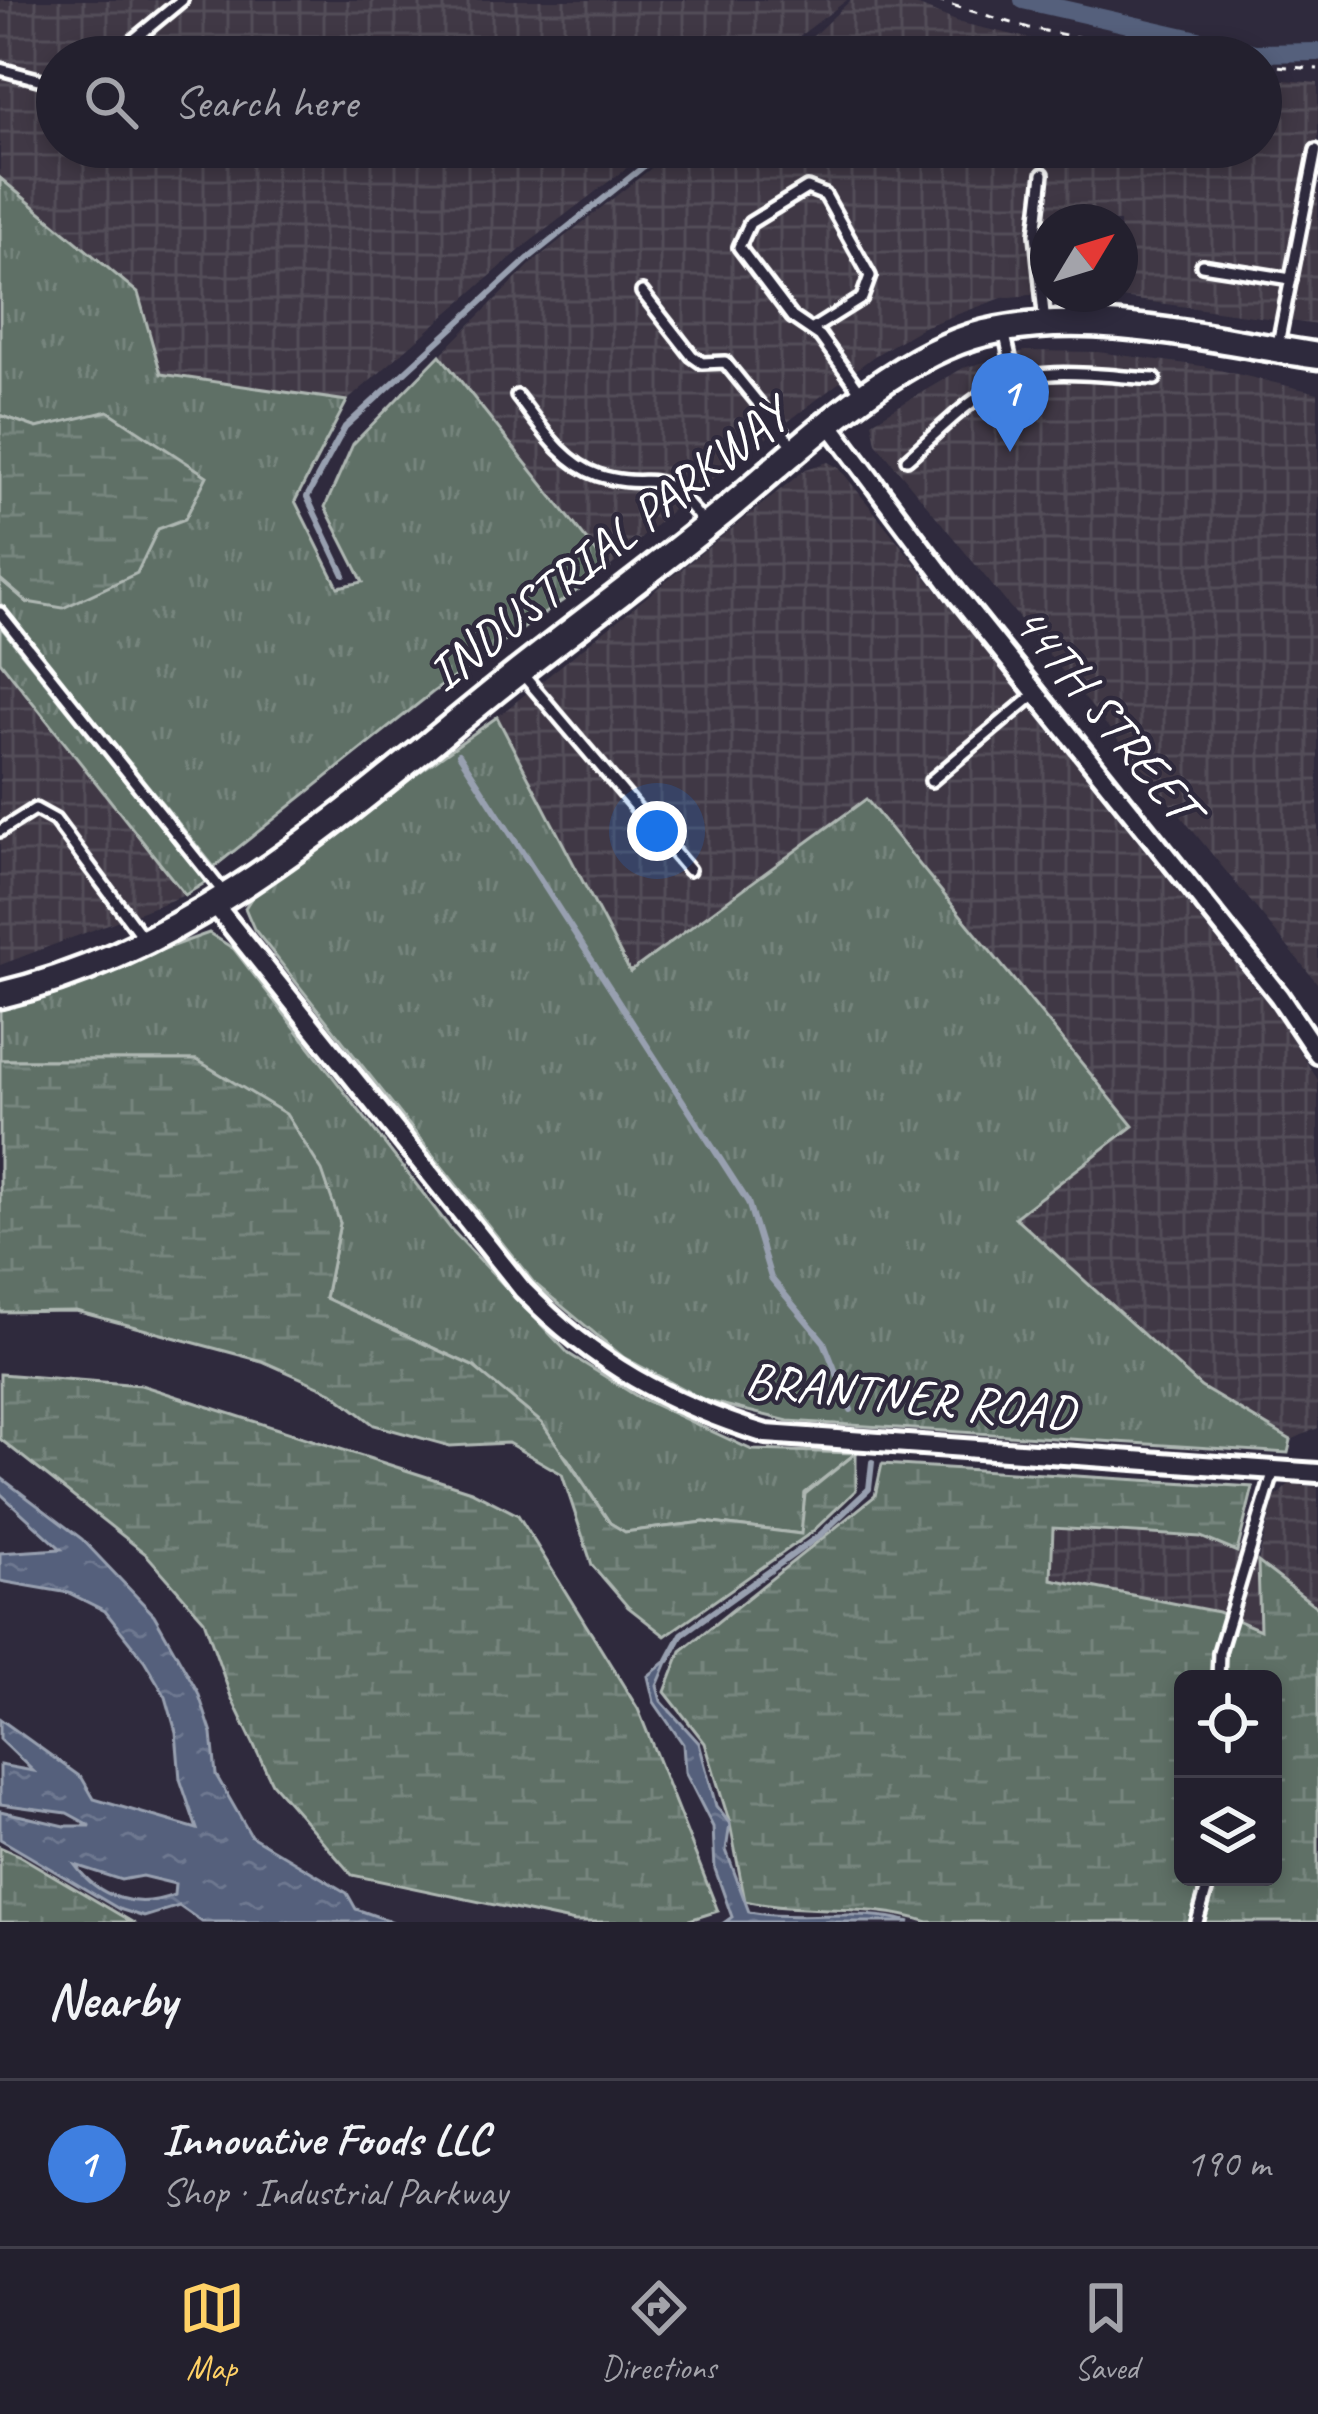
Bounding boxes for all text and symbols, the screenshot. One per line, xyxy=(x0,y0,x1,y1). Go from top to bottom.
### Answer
search box xyxy=(36,36,1282,168)
icon: search xyxy=(78,69,144,135)
text: Search here xyxy=(174,74,357,131)
north arrow xyxy=(1030,204,1138,312)
pin: 1 xyxy=(971,353,1049,452)
street label: INDUSTRIAL PARKWAY xyxy=(414,379,806,705)
street label: 44TH STREET xyxy=(999,591,1221,844)
your location xyxy=(627,801,687,861)
street label: BRANTNER ROAD xyxy=(742,1347,1081,1445)
map controls xyxy=(1174,1670,1282,1886)
button: locate xyxy=(1174,1670,1282,1778)
button: layers xyxy=(1174,1778,1282,1886)
text: Nearby xyxy=(48,1968,176,2032)
text: Innovative Foods LLC xyxy=(162,2111,489,2168)
text: 1 xyxy=(78,2139,96,2188)
text: 190 m xyxy=(1186,2139,1270,2188)
text: Shop · Industrial Parkway xyxy=(162,2168,508,2217)
tab: Map xyxy=(179,2275,245,2389)
tab: Directions xyxy=(602,2275,716,2389)
tab: Saved xyxy=(1073,2275,1139,2389)

